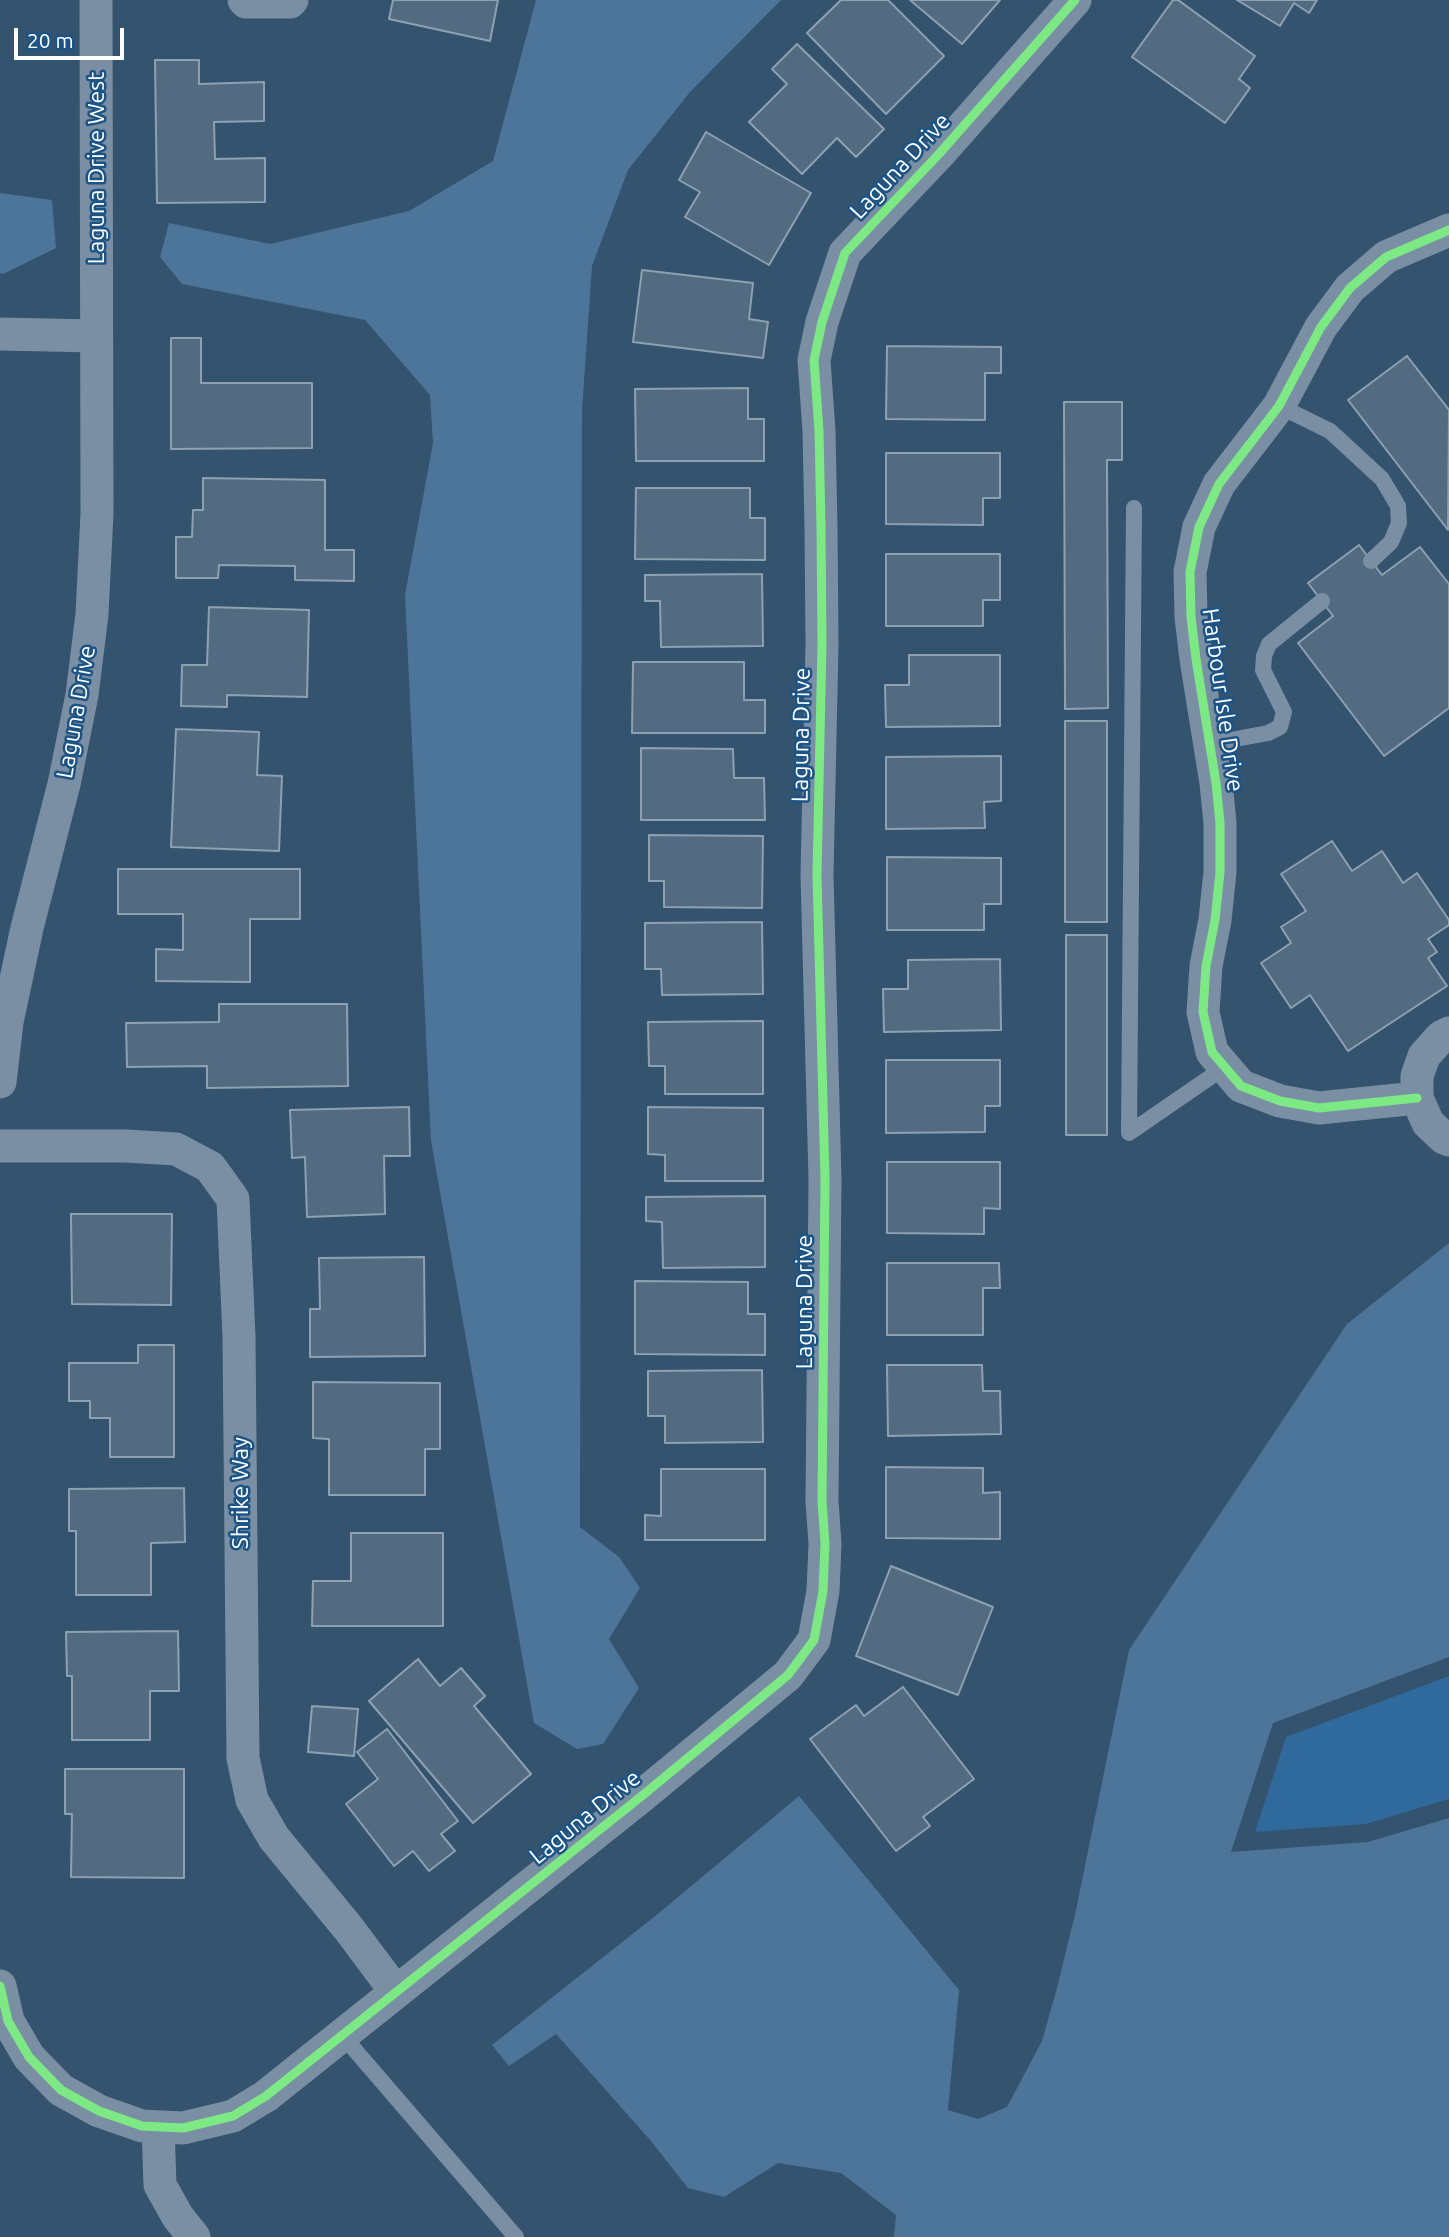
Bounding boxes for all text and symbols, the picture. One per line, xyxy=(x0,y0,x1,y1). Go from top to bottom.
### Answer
scale bar xyxy=(18,14,128,58)
text: 20 m xyxy=(27,28,74,52)
street label: Laguna Drive West xyxy=(82,72,110,264)
street label: Laguna Drive xyxy=(844,107,956,225)
street label: Harbour Isle Drive xyxy=(1196,607,1250,793)
street label: Laguna Drive xyxy=(51,643,101,781)
street label: Laguna Drive xyxy=(786,668,816,802)
street label: Laguna Drive xyxy=(790,1235,818,1369)
street label: Shrike Way xyxy=(226,1437,254,1549)
street label: Laguna Drive xyxy=(524,1764,646,1870)

